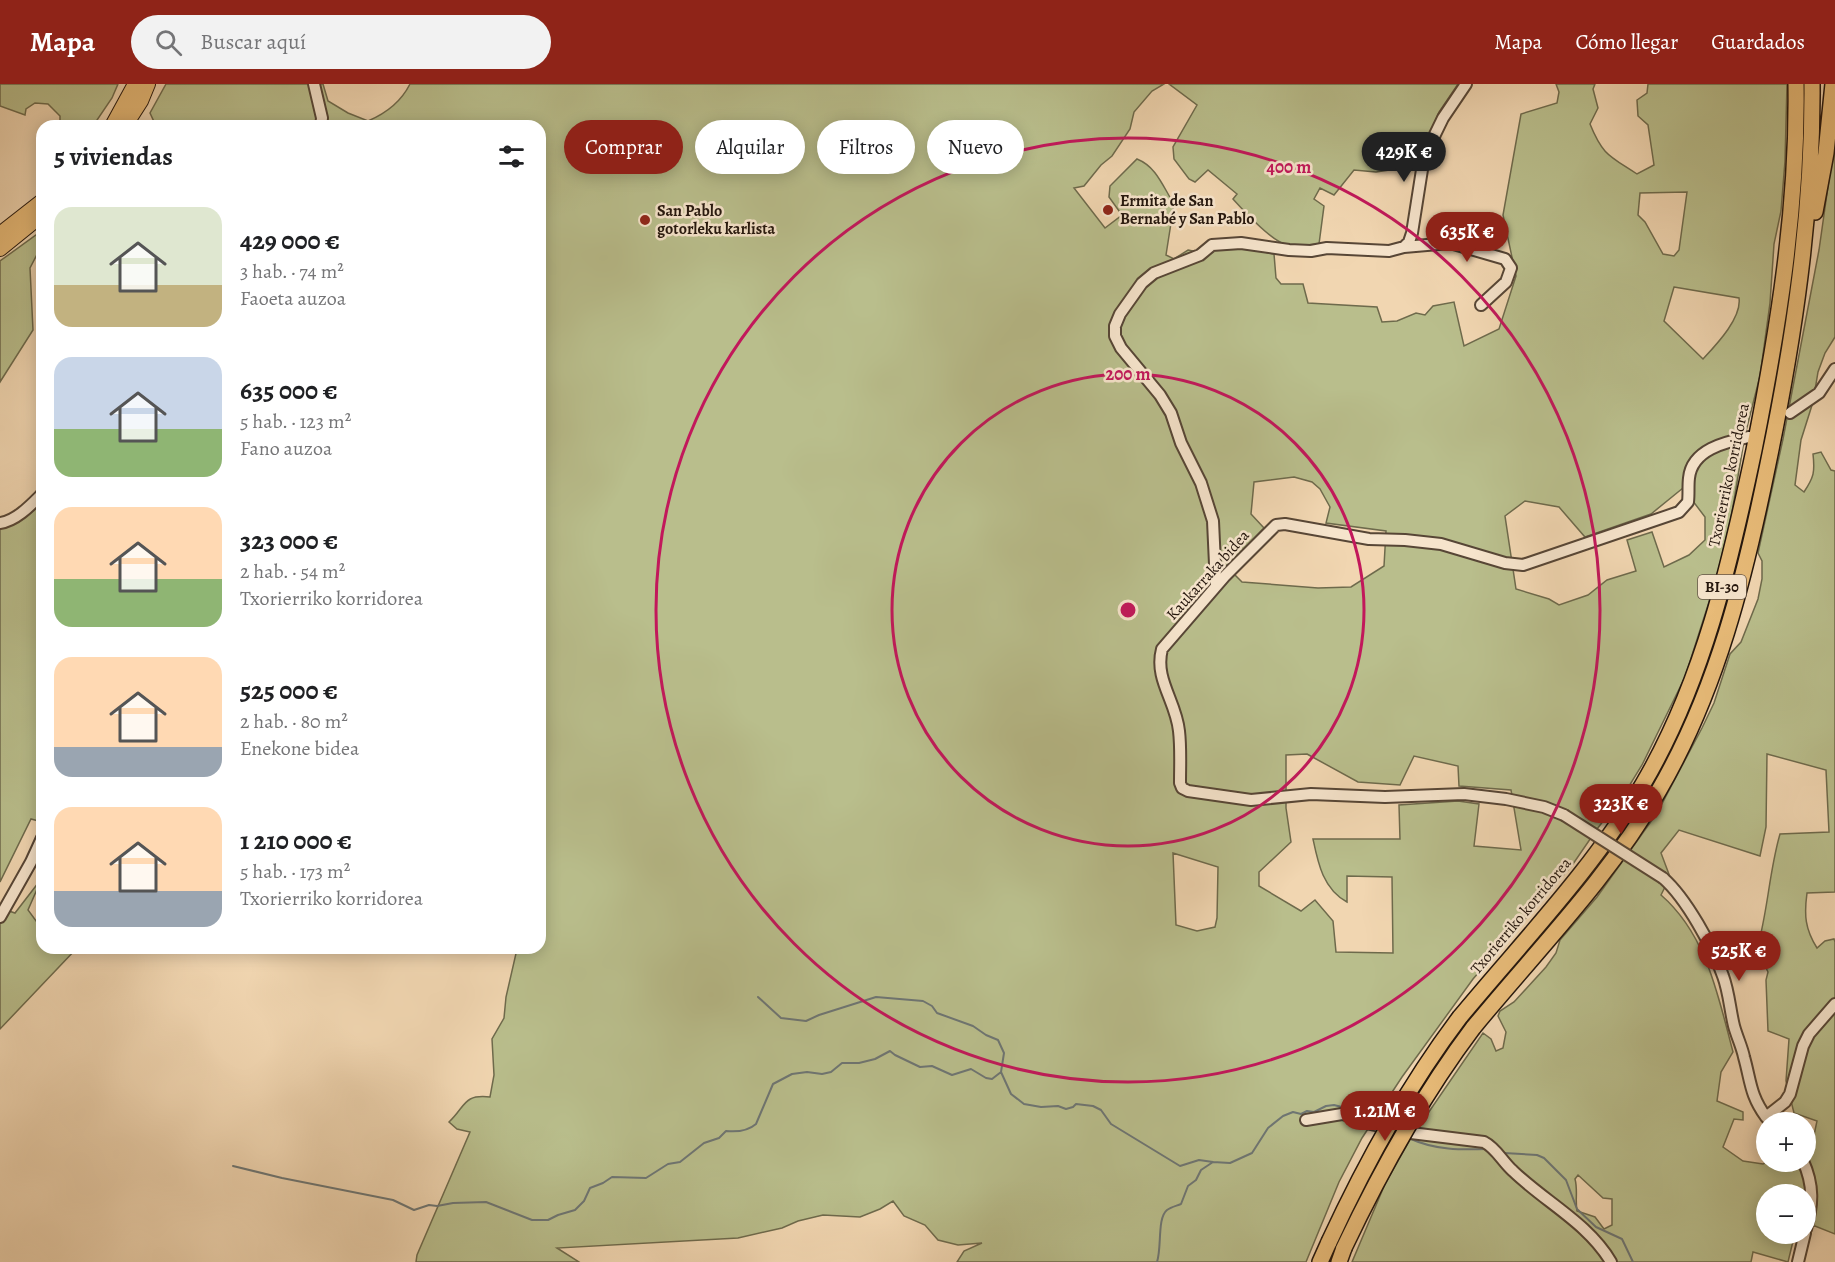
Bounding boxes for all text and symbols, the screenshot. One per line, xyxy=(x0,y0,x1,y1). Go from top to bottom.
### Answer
search box xyxy=(131,15,551,69)
text: Mapa xyxy=(30,23,95,61)
icon: search xyxy=(152,26,185,59)
text: Buscar aquí xyxy=(200,27,306,57)
text: Mapa xyxy=(1494,28,1542,56)
text: Cómo llegar xyxy=(1575,28,1678,56)
text: Guardados xyxy=(1711,28,1805,56)
chip: Comprar xyxy=(564,120,683,174)
chip: Alquilar xyxy=(695,120,805,174)
chip: Filtros xyxy=(817,120,915,174)
chip: Nuevo xyxy=(927,120,1024,174)
pin: 429K € xyxy=(1355,132,1453,183)
text: 429K € xyxy=(1376,138,1432,165)
text: 5 viviendas xyxy=(54,139,173,174)
icon: filters xyxy=(495,140,528,173)
text: 400 m xyxy=(1267,155,1311,179)
place label: Ermita de San Bernabé y San Pablo xyxy=(1120,190,1254,230)
place label: San Pablo gotorleku karlista xyxy=(657,200,776,240)
marker: Ermita de San Bernabé y San Pablo xyxy=(1101,203,1115,217)
pin: 635K € xyxy=(1418,212,1516,263)
marker: San Pablo gotorleku karlista xyxy=(638,213,652,227)
text: 635K € xyxy=(1440,218,1494,245)
text: 429 000 € xyxy=(240,223,340,258)
icon: home xyxy=(102,231,174,303)
text: 3 hab. · 74 m² xyxy=(240,258,344,285)
text: Faoeta auzoa xyxy=(240,285,346,312)
text: 200 m xyxy=(1105,362,1151,386)
text: 635 000 € xyxy=(240,373,338,408)
icon: home xyxy=(102,381,174,453)
street label: Txorierriko korridorea xyxy=(1703,401,1755,549)
text: 5 hab. · 123 m² xyxy=(240,408,351,435)
text: Fano auzoa xyxy=(240,435,332,462)
text: 323 000 € xyxy=(240,523,338,558)
street label: Kaukarraka bidea xyxy=(1161,525,1255,625)
icon: home xyxy=(102,531,174,603)
text: 2 hab. · 54 m² xyxy=(240,558,345,585)
road number: BI-30 xyxy=(1698,575,1746,599)
text: Txorierriko korridorea xyxy=(240,585,423,612)
centre of rings xyxy=(1118,600,1138,620)
text: 525 000 € xyxy=(240,673,338,708)
icon: home xyxy=(102,681,174,753)
text: 2 hab. · 80 m² xyxy=(240,708,348,735)
text: Enekone bidea xyxy=(240,735,359,762)
pin: 323K € xyxy=(1572,784,1670,835)
text: 323K € xyxy=(1594,790,1648,817)
text: 1 210 000 € xyxy=(240,823,352,858)
icon: home xyxy=(102,831,174,903)
street label: Txorierriko korridorea xyxy=(1466,852,1577,979)
text: 5 hab. · 173 m² xyxy=(240,858,350,885)
text: Txorierriko korridorea xyxy=(240,885,423,912)
pin: 525K € xyxy=(1690,931,1788,982)
text: 525K € xyxy=(1712,937,1766,964)
pin: 1.21M € xyxy=(1330,1091,1440,1142)
text: 1.21M € xyxy=(1354,1097,1416,1124)
map controls xyxy=(1756,1112,1816,1244)
button: + xyxy=(1756,1112,1816,1172)
button: − xyxy=(1756,1184,1816,1244)

